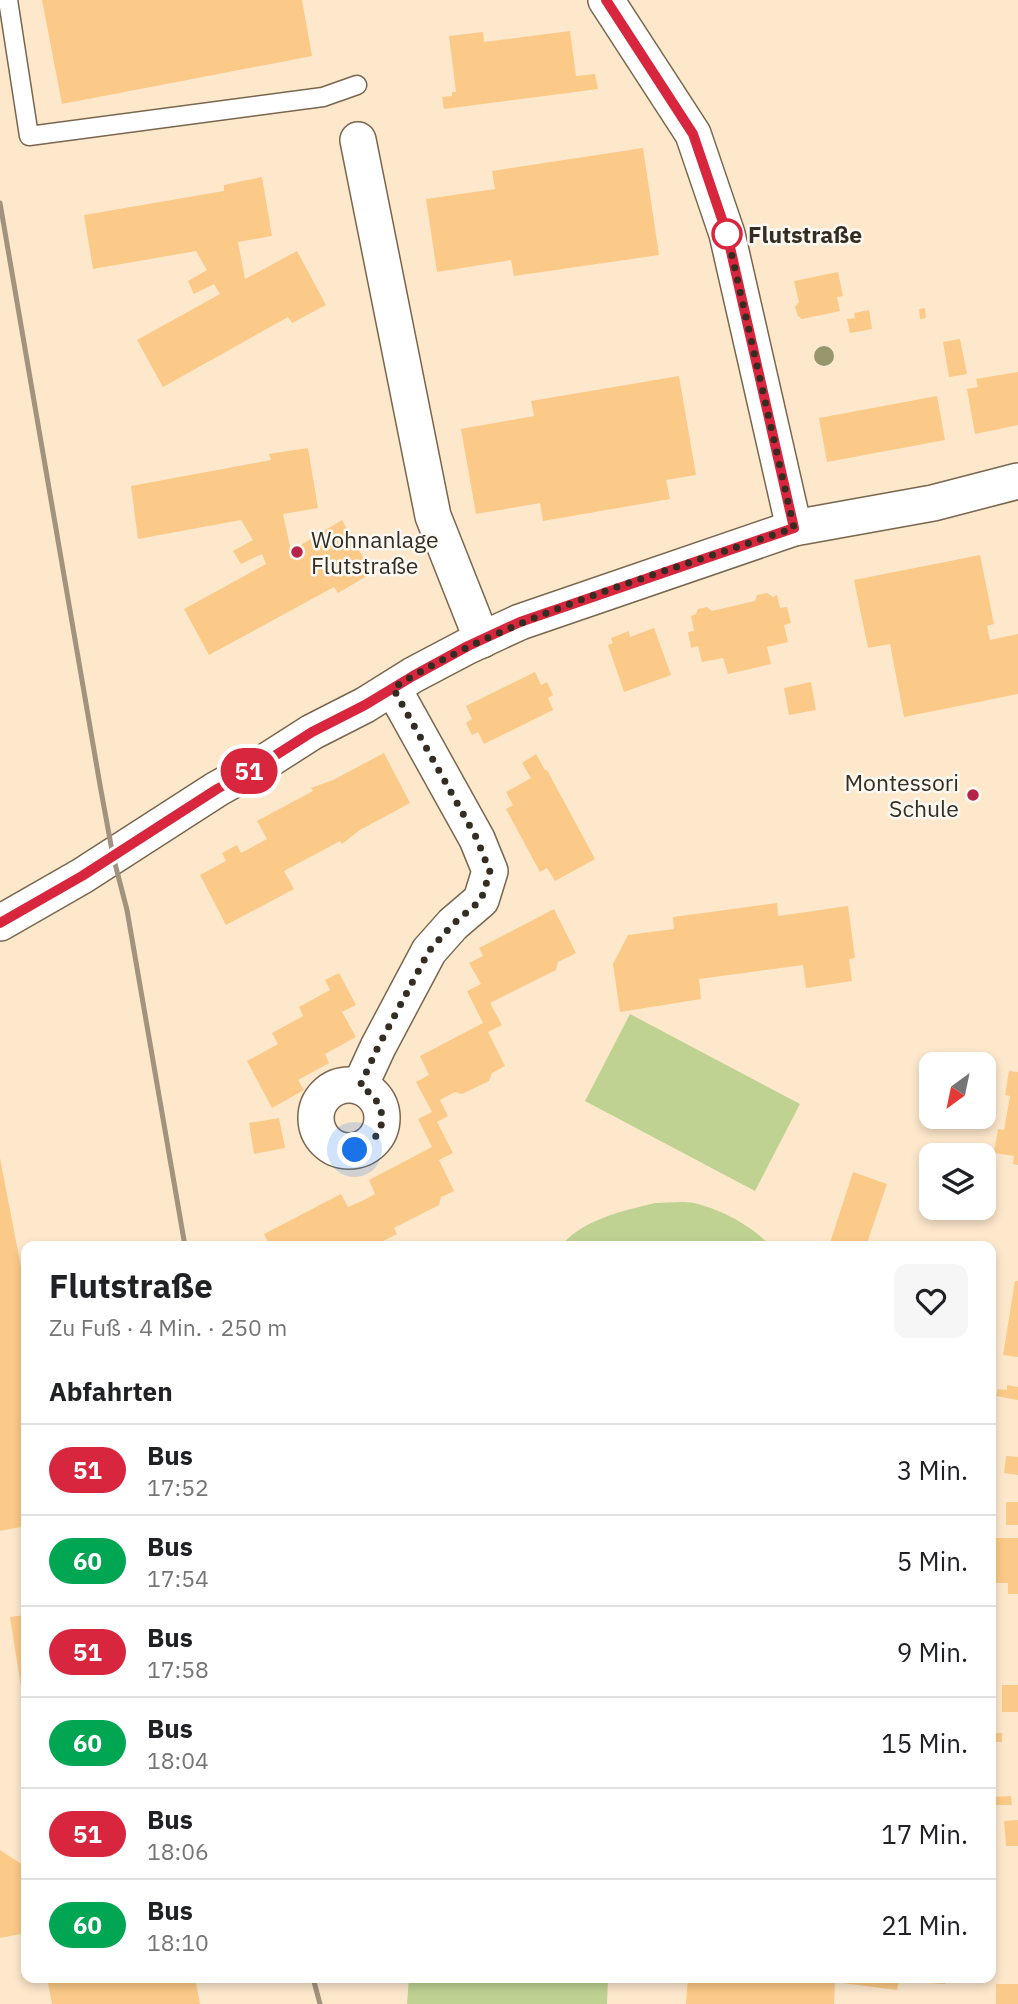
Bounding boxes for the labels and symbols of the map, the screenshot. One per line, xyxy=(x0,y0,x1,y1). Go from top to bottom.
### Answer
marker: Flutstraße xyxy=(712,219,742,249)
place label: Flutstraße xyxy=(748,219,862,249)
place label: Wohnanlage Flutstraße xyxy=(311,524,439,580)
marker: Wohnanlage Flutstraße xyxy=(289,544,305,560)
line badge: 51 xyxy=(218,748,280,794)
place label: Montessori Schule xyxy=(844,767,959,823)
marker: Montessori Schule xyxy=(965,787,981,803)
north arrow xyxy=(919,1052,996,1129)
your location xyxy=(337,1132,372,1167)

